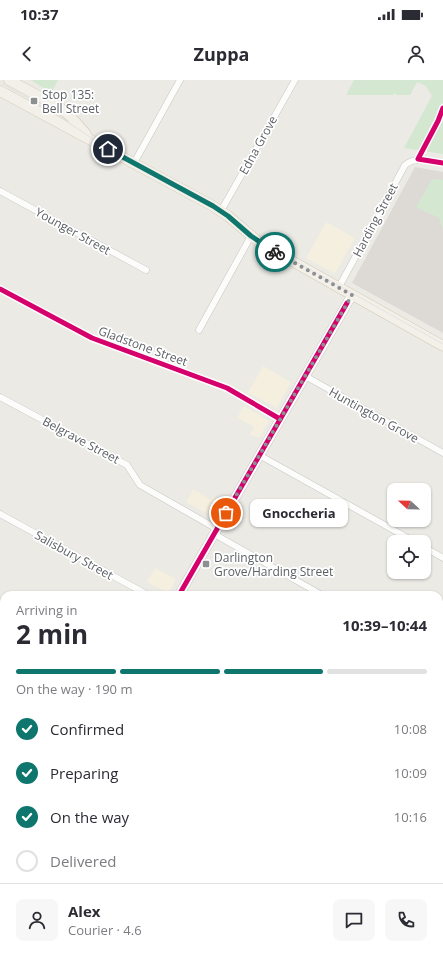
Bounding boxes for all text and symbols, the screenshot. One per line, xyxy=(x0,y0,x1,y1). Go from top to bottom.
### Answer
text: 10:37 xyxy=(20,4,59,24)
text: Zuppa xyxy=(194,42,249,66)
icon: back xyxy=(16,43,38,65)
icon: person xyxy=(405,43,427,65)
place label: Stop 135: Bell Street xyxy=(42,86,99,117)
marker: Stop 135: Bell Street xyxy=(29,96,39,106)
street label: Edna Grove xyxy=(235,112,281,177)
pin xyxy=(91,132,125,166)
icon: home xyxy=(97,138,119,160)
street label: Harding Street xyxy=(348,180,402,260)
street label: Younger Street xyxy=(32,203,114,259)
courier xyxy=(255,232,295,272)
icon: bike xyxy=(264,241,286,263)
street label: Gladstone Street xyxy=(96,322,190,370)
street label: Huntington Grove xyxy=(326,383,422,447)
street label: Belgrave Street xyxy=(39,413,123,467)
north arrow xyxy=(387,483,431,527)
map controls xyxy=(387,483,431,579)
pin xyxy=(209,496,243,530)
callout: Gnoccheria xyxy=(250,499,348,527)
icon: bag xyxy=(215,502,237,524)
text: Gnoccheria xyxy=(262,504,336,522)
street label: Salisbury Street xyxy=(32,526,116,584)
button: locate xyxy=(387,535,431,579)
place label: Darlington Grove/Harding Street xyxy=(214,549,333,580)
marker: Darlington Grove/Harding Street xyxy=(201,559,211,569)
text: Arriving in xyxy=(16,601,78,619)
text: 10:39–10:44 xyxy=(342,615,427,635)
text: 2 min xyxy=(16,616,88,652)
text: On the way · 190 m xyxy=(16,680,132,698)
icon: check xyxy=(16,718,38,740)
text: Confirmed xyxy=(50,719,124,739)
text: 10:08 xyxy=(394,720,427,738)
icon: check xyxy=(16,762,38,784)
text: Preparing xyxy=(50,763,118,783)
text: 10:09 xyxy=(394,764,427,782)
icon: check xyxy=(16,806,38,828)
text: On the way xyxy=(50,807,129,827)
text: 10:16 xyxy=(394,808,427,826)
text: Delivered xyxy=(50,851,117,871)
button: person xyxy=(16,899,58,941)
button: chat xyxy=(333,899,375,941)
button: phone xyxy=(385,899,427,941)
text: Alex xyxy=(68,901,100,921)
text: Courier · 4.6 xyxy=(68,921,142,939)

